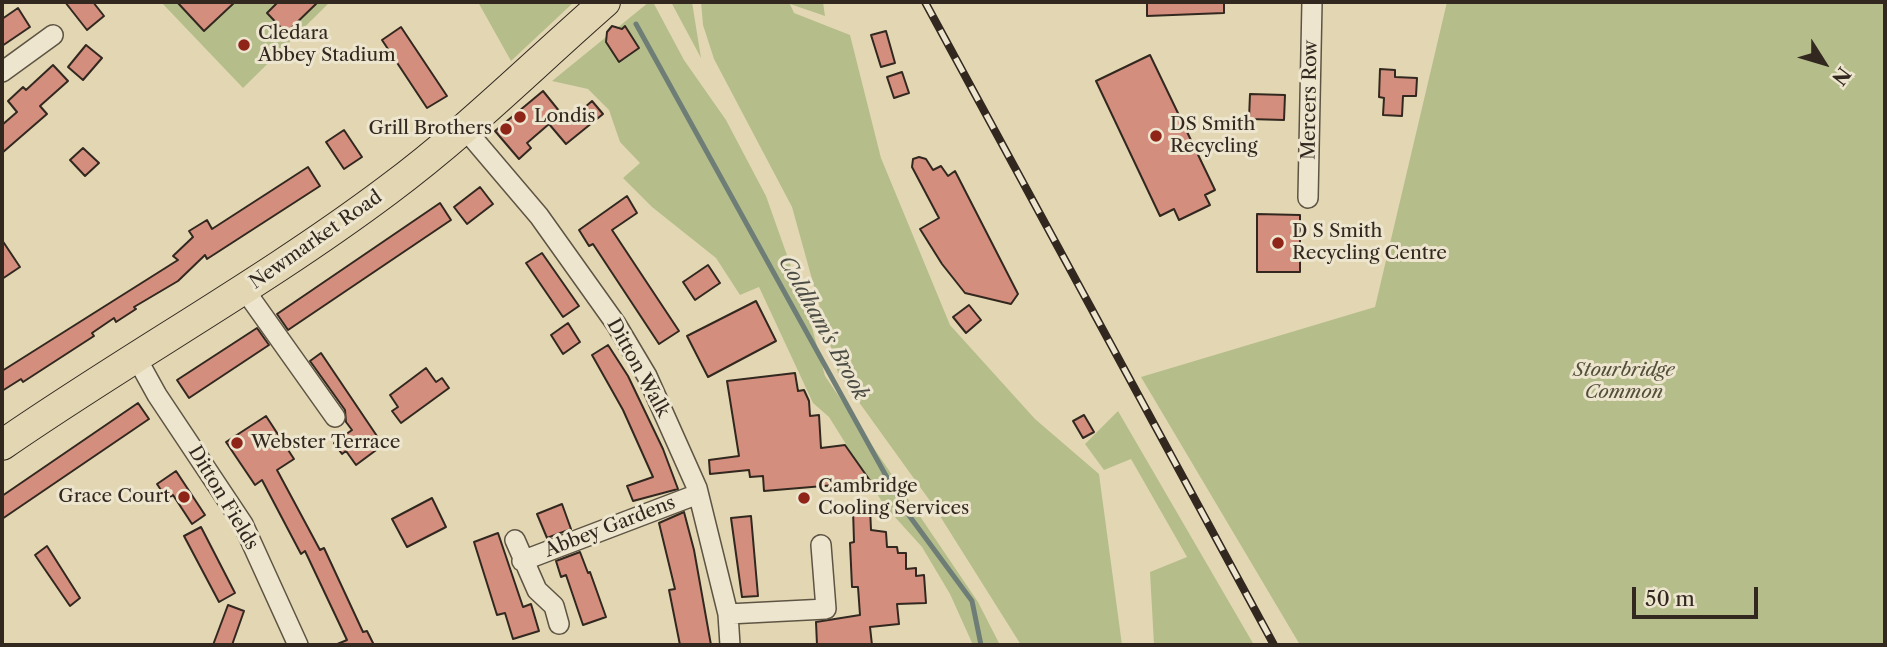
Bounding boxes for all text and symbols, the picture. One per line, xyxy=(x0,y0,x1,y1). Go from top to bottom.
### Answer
place label: Cledara Abbey Stadium xyxy=(258,23,396,67)
north arrow xyxy=(1789,28,1859,98)
marker: Cledara Abbey Stadium xyxy=(236,37,252,53)
street label: Mercers Row xyxy=(1298,40,1322,160)
text: N xyxy=(1827,62,1855,89)
place label: Londis xyxy=(534,106,596,128)
marker: Londis xyxy=(512,109,528,125)
place label: DS Smith Recycling xyxy=(1170,114,1258,158)
place label: Grill Brothers xyxy=(368,118,492,140)
marker: Grill Brothers xyxy=(498,121,514,137)
marker: DS Smith Recycling xyxy=(1148,128,1164,144)
street label: Newmarket Road xyxy=(245,186,387,294)
place label: D S Smith Recycling Centre xyxy=(1292,221,1447,265)
marker: D S Smith Recycling Centre xyxy=(1270,235,1286,251)
water label: Coldham's Brook xyxy=(773,251,873,405)
street label: Ditton Walk xyxy=(602,315,674,421)
park label: Stourbridge Common xyxy=(1573,360,1675,404)
place label: Webster Terrace xyxy=(251,432,400,454)
marker: Webster Terrace xyxy=(229,435,245,451)
street label: Ditton Fields xyxy=(183,442,263,554)
place label: Cambridge Cooling Services xyxy=(818,476,969,520)
place label: Grace Court xyxy=(58,486,170,508)
marker: Grace Court xyxy=(176,489,192,505)
marker: Cambridge Cooling Services xyxy=(796,490,812,506)
street label: Abbey Gardens xyxy=(541,492,679,562)
scale bar xyxy=(1635,574,1761,618)
text: 50 m xyxy=(1645,586,1695,611)

